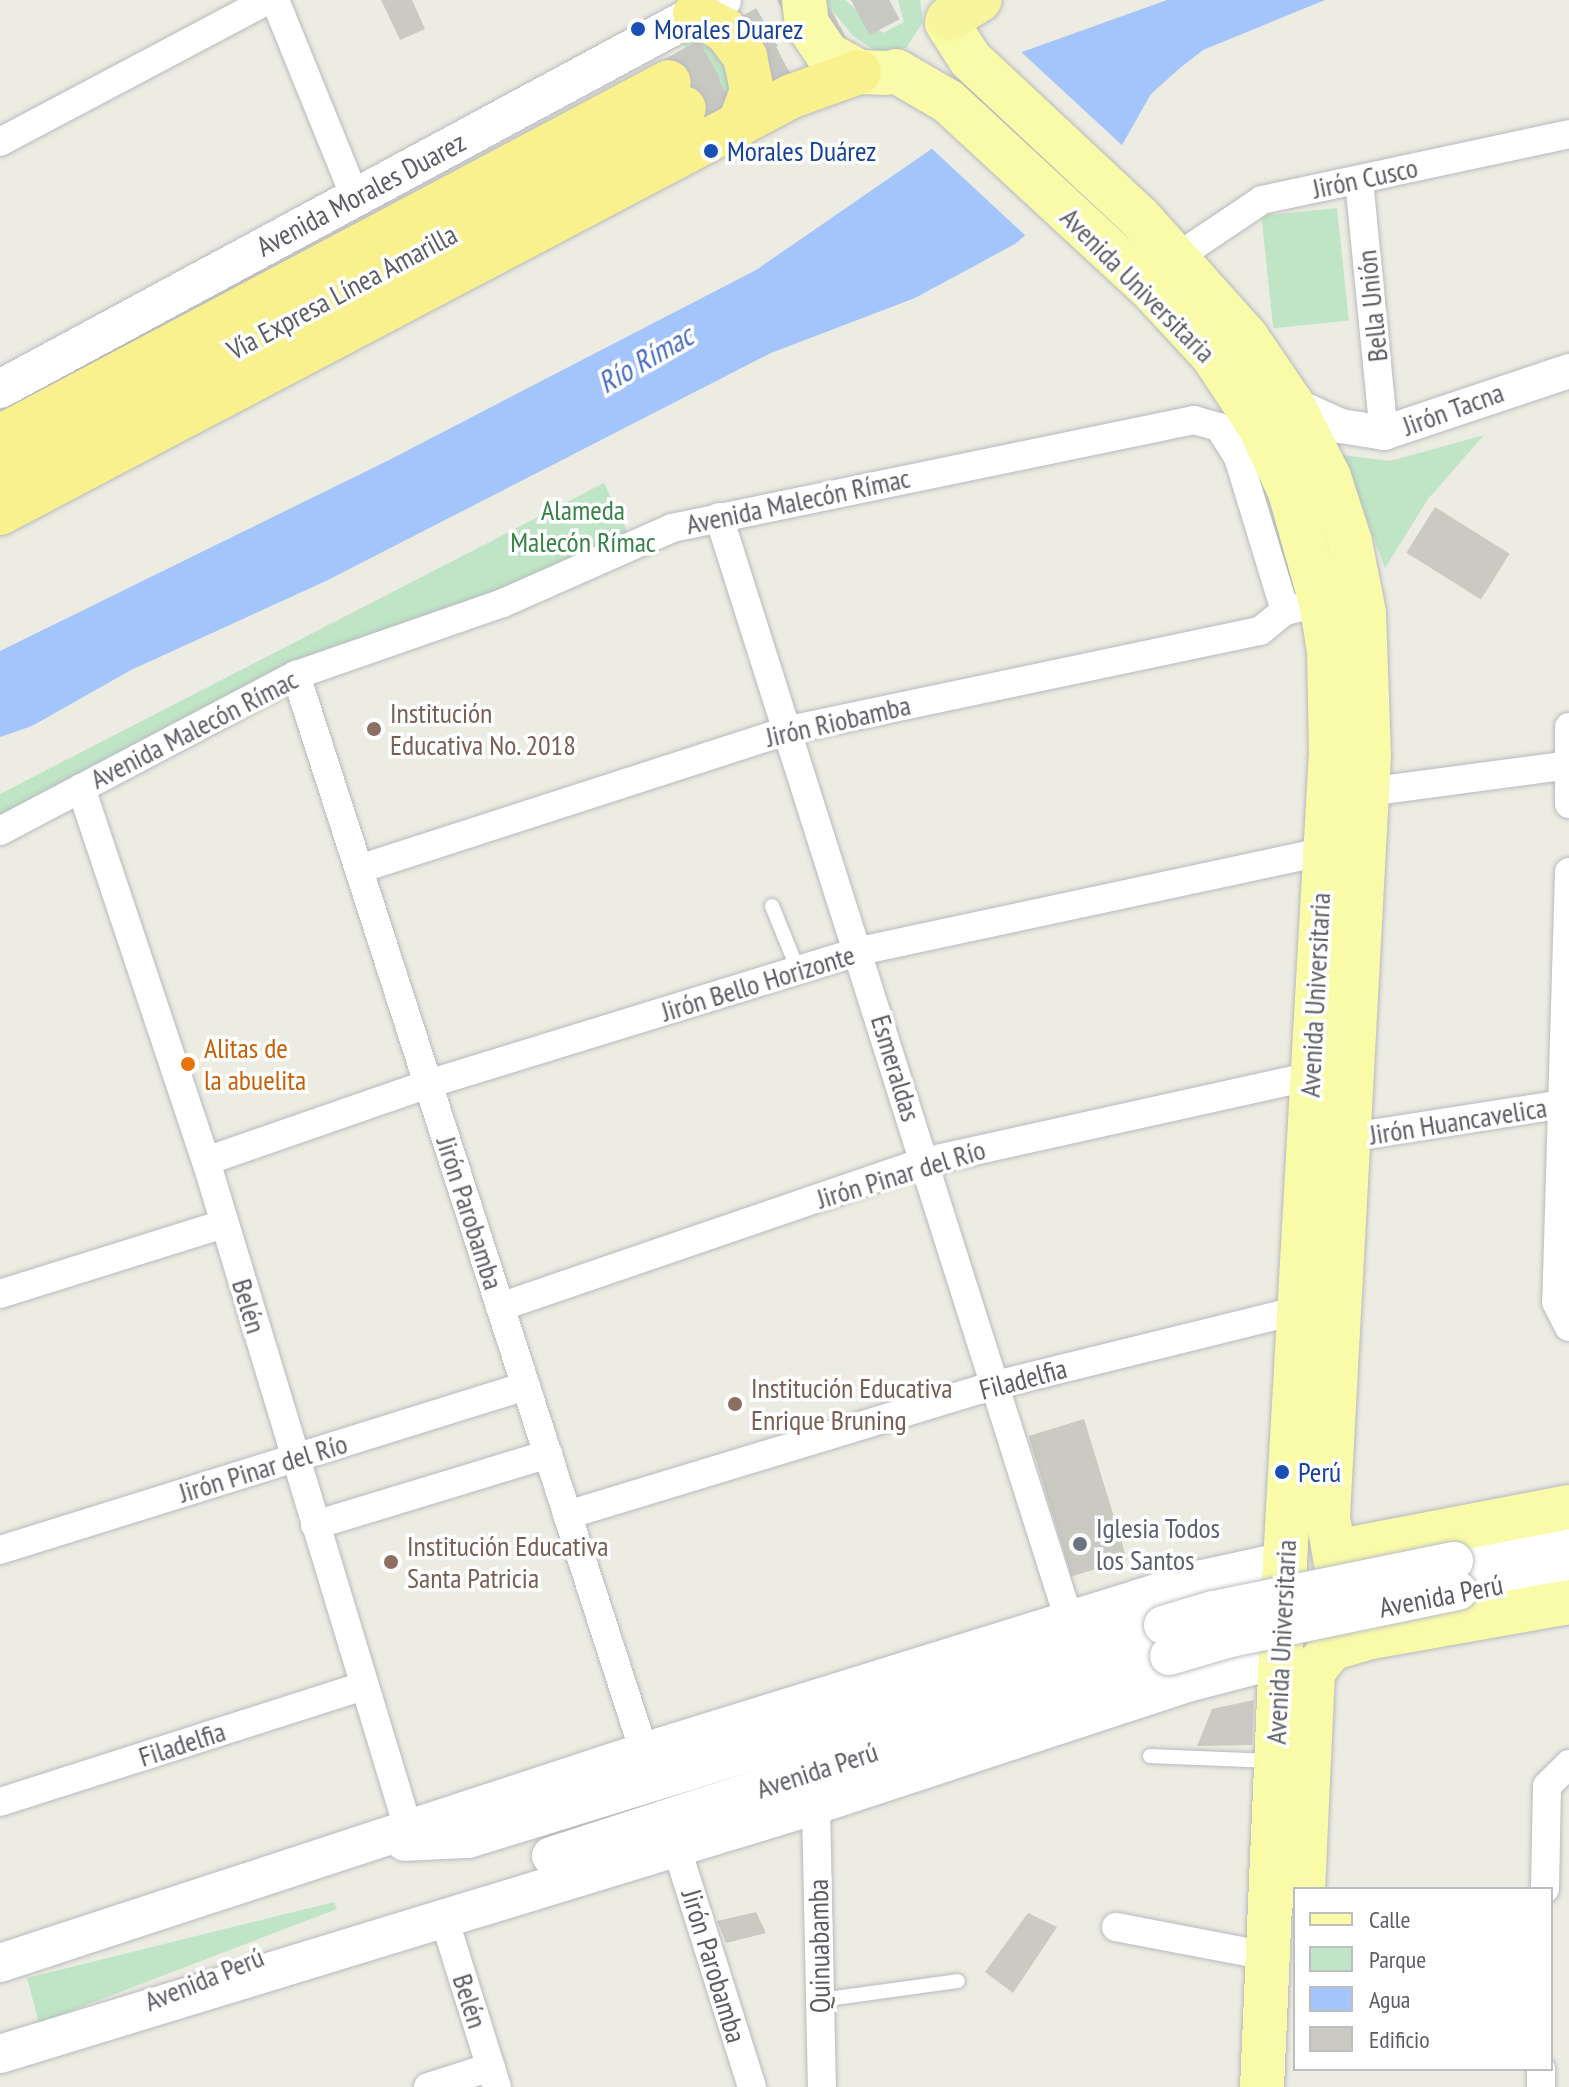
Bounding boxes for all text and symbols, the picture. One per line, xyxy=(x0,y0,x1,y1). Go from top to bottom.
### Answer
place label: Morales Duarez xyxy=(654,12,803,46)
marker: Morales Duarez xyxy=(629,20,647,38)
street label: Avenida Morales Duarez xyxy=(251,125,471,263)
place label: Morales Duárez xyxy=(727,134,876,168)
marker: Morales Duárez xyxy=(702,142,720,160)
street label: Jirón Cusco xyxy=(1309,150,1421,206)
street label: Avenida Universitaria xyxy=(1054,201,1222,369)
street label: Vía Expresa Línea Amarilla xyxy=(221,217,463,367)
street label: Bella Unión xyxy=(1349,248,1395,364)
water label: Río Rímac xyxy=(591,318,699,400)
street label: Jirón Tacna xyxy=(1398,375,1508,443)
street label: Avenida Malecón Rímac xyxy=(683,461,913,541)
park label: Alameda Malecón Rímac xyxy=(510,493,656,559)
street label: Avenida Malecón Rímac xyxy=(85,662,303,796)
street label: Jirón Riobamba xyxy=(762,688,914,754)
place label: Institución Educativa No. 2018 xyxy=(390,696,578,762)
marker: Institución Educativa No. 2018 xyxy=(365,720,383,738)
street label: Avenida Universitaria xyxy=(1293,892,1337,1098)
street label: Jirón Bello Horizonte xyxy=(657,938,859,1028)
street label: Esmeraldas xyxy=(864,1011,928,1125)
place label: Alitas de la abuelita xyxy=(204,1031,306,1097)
marker: Alitas de la abuelita xyxy=(179,1055,197,1073)
street label: Jirón Huancavelica xyxy=(1367,1090,1549,1152)
street label: Jirón Parobamba xyxy=(430,1132,510,1294)
street label: Jirón Pinar del Río xyxy=(813,1132,989,1216)
street label: Belén xyxy=(225,1275,273,1337)
street label: Filadelfia xyxy=(976,1351,1070,1407)
place label: Institución Educativa Enrique Bruning xyxy=(751,1371,953,1437)
marker: Institución Educativa Enrique Bruning xyxy=(726,1395,744,1413)
street label: Jirón Pinar del Río xyxy=(175,1426,351,1510)
place label: Perú xyxy=(1298,1455,1341,1489)
marker: Perú xyxy=(1273,1463,1291,1481)
place label: Iglesia Todos los Santos xyxy=(1096,1511,1221,1577)
place label: Institución Educativa Santa Patricia xyxy=(407,1529,609,1595)
marker: Iglesia Todos los Santos xyxy=(1071,1535,1089,1553)
street label: Avenida Universitaria xyxy=(1259,1539,1303,1745)
marker: Institución Educativa Santa Patricia xyxy=(382,1553,400,1571)
street label: Avenida Perú xyxy=(1376,1568,1506,1624)
street label: Filadelfia xyxy=(134,1714,230,1774)
street label: Avenida Perú xyxy=(752,1735,882,1805)
street label: Quinuabamba xyxy=(801,1879,837,2013)
street label: Jirón Parobamba xyxy=(675,1885,753,2047)
legend xyxy=(1293,1887,1553,2071)
text: Calle xyxy=(1369,1904,1410,1935)
street label: Avenida Perú xyxy=(139,1940,269,2018)
text: Parque xyxy=(1369,1944,1426,1975)
street label: Belén xyxy=(446,1970,494,2032)
text: Agua xyxy=(1369,1984,1410,2015)
text: Edificio xyxy=(1369,2024,1430,2055)

